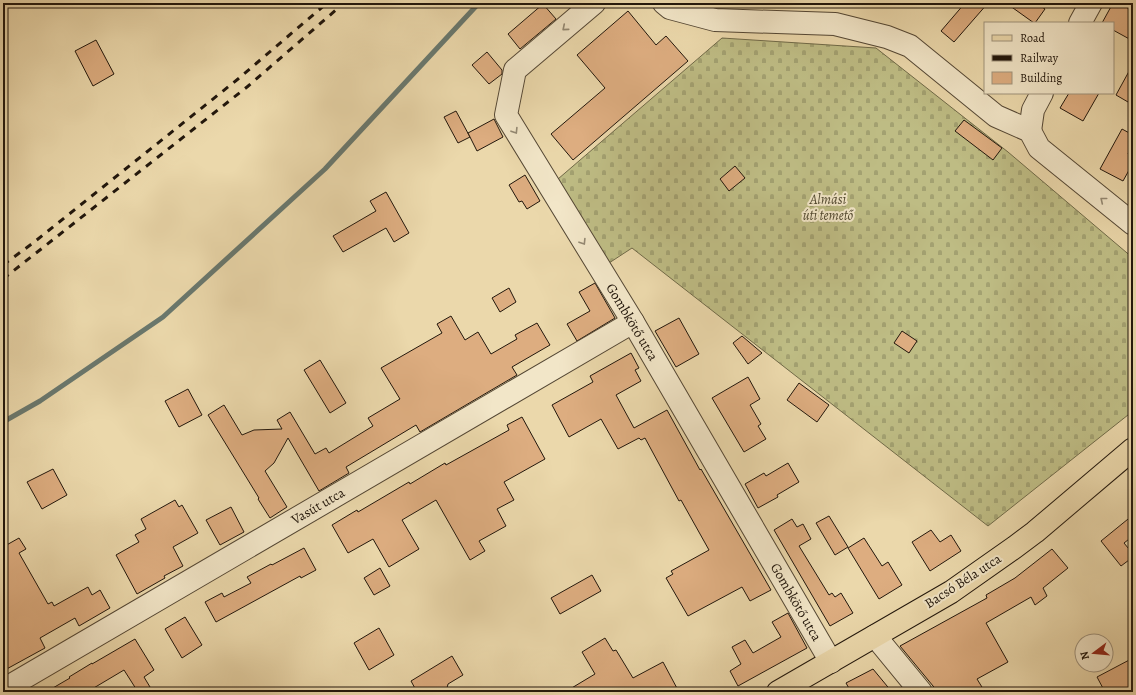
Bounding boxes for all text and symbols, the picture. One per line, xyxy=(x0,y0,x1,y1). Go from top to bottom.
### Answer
legend xyxy=(984,22,1114,94)
one-way arrow xyxy=(562,24,569,31)
text: Road xyxy=(1020,30,1046,46)
text: Railway xyxy=(1020,50,1059,66)
text: Building xyxy=(1020,70,1062,86)
one-way arrow xyxy=(511,127,518,134)
park label: Almási úti temető xyxy=(803,190,855,225)
one-way arrow xyxy=(1100,197,1107,204)
one-way arrow xyxy=(579,238,586,245)
street label: Gombkötő utca xyxy=(601,280,663,365)
street label: Vasút utca xyxy=(287,483,349,529)
street label: Bacsó Béla utca xyxy=(921,549,1005,613)
street label: Gombkötő utca xyxy=(766,559,826,645)
north arrow xyxy=(1074,633,1114,673)
text: N xyxy=(1077,650,1093,662)

